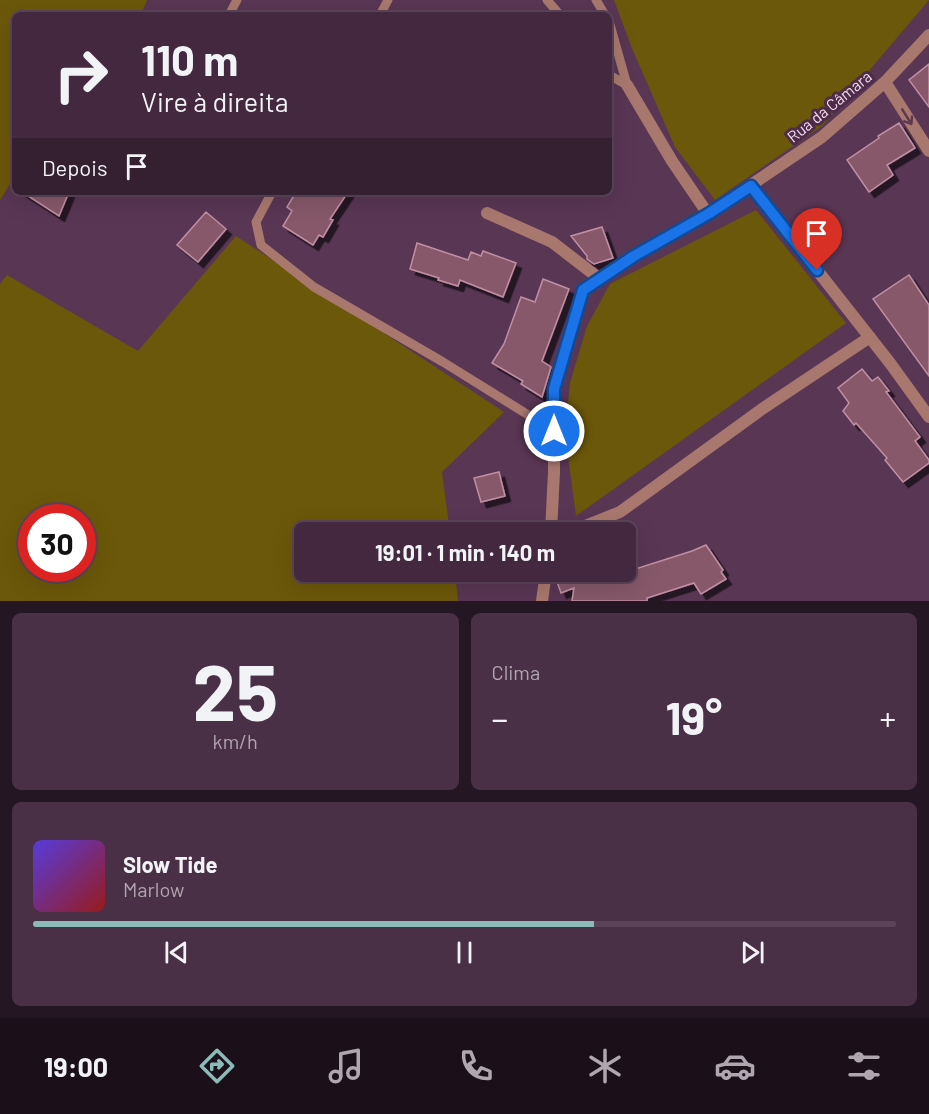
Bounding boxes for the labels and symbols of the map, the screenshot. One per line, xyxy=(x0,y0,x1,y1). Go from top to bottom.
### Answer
street label: Rua da Câmara xyxy=(783,66,875,146)
one-way arrow xyxy=(901,108,913,124)
pin xyxy=(791,208,842,270)
position arrow xyxy=(522,399,586,463)
speed limit sign: 30 xyxy=(18,504,96,582)

